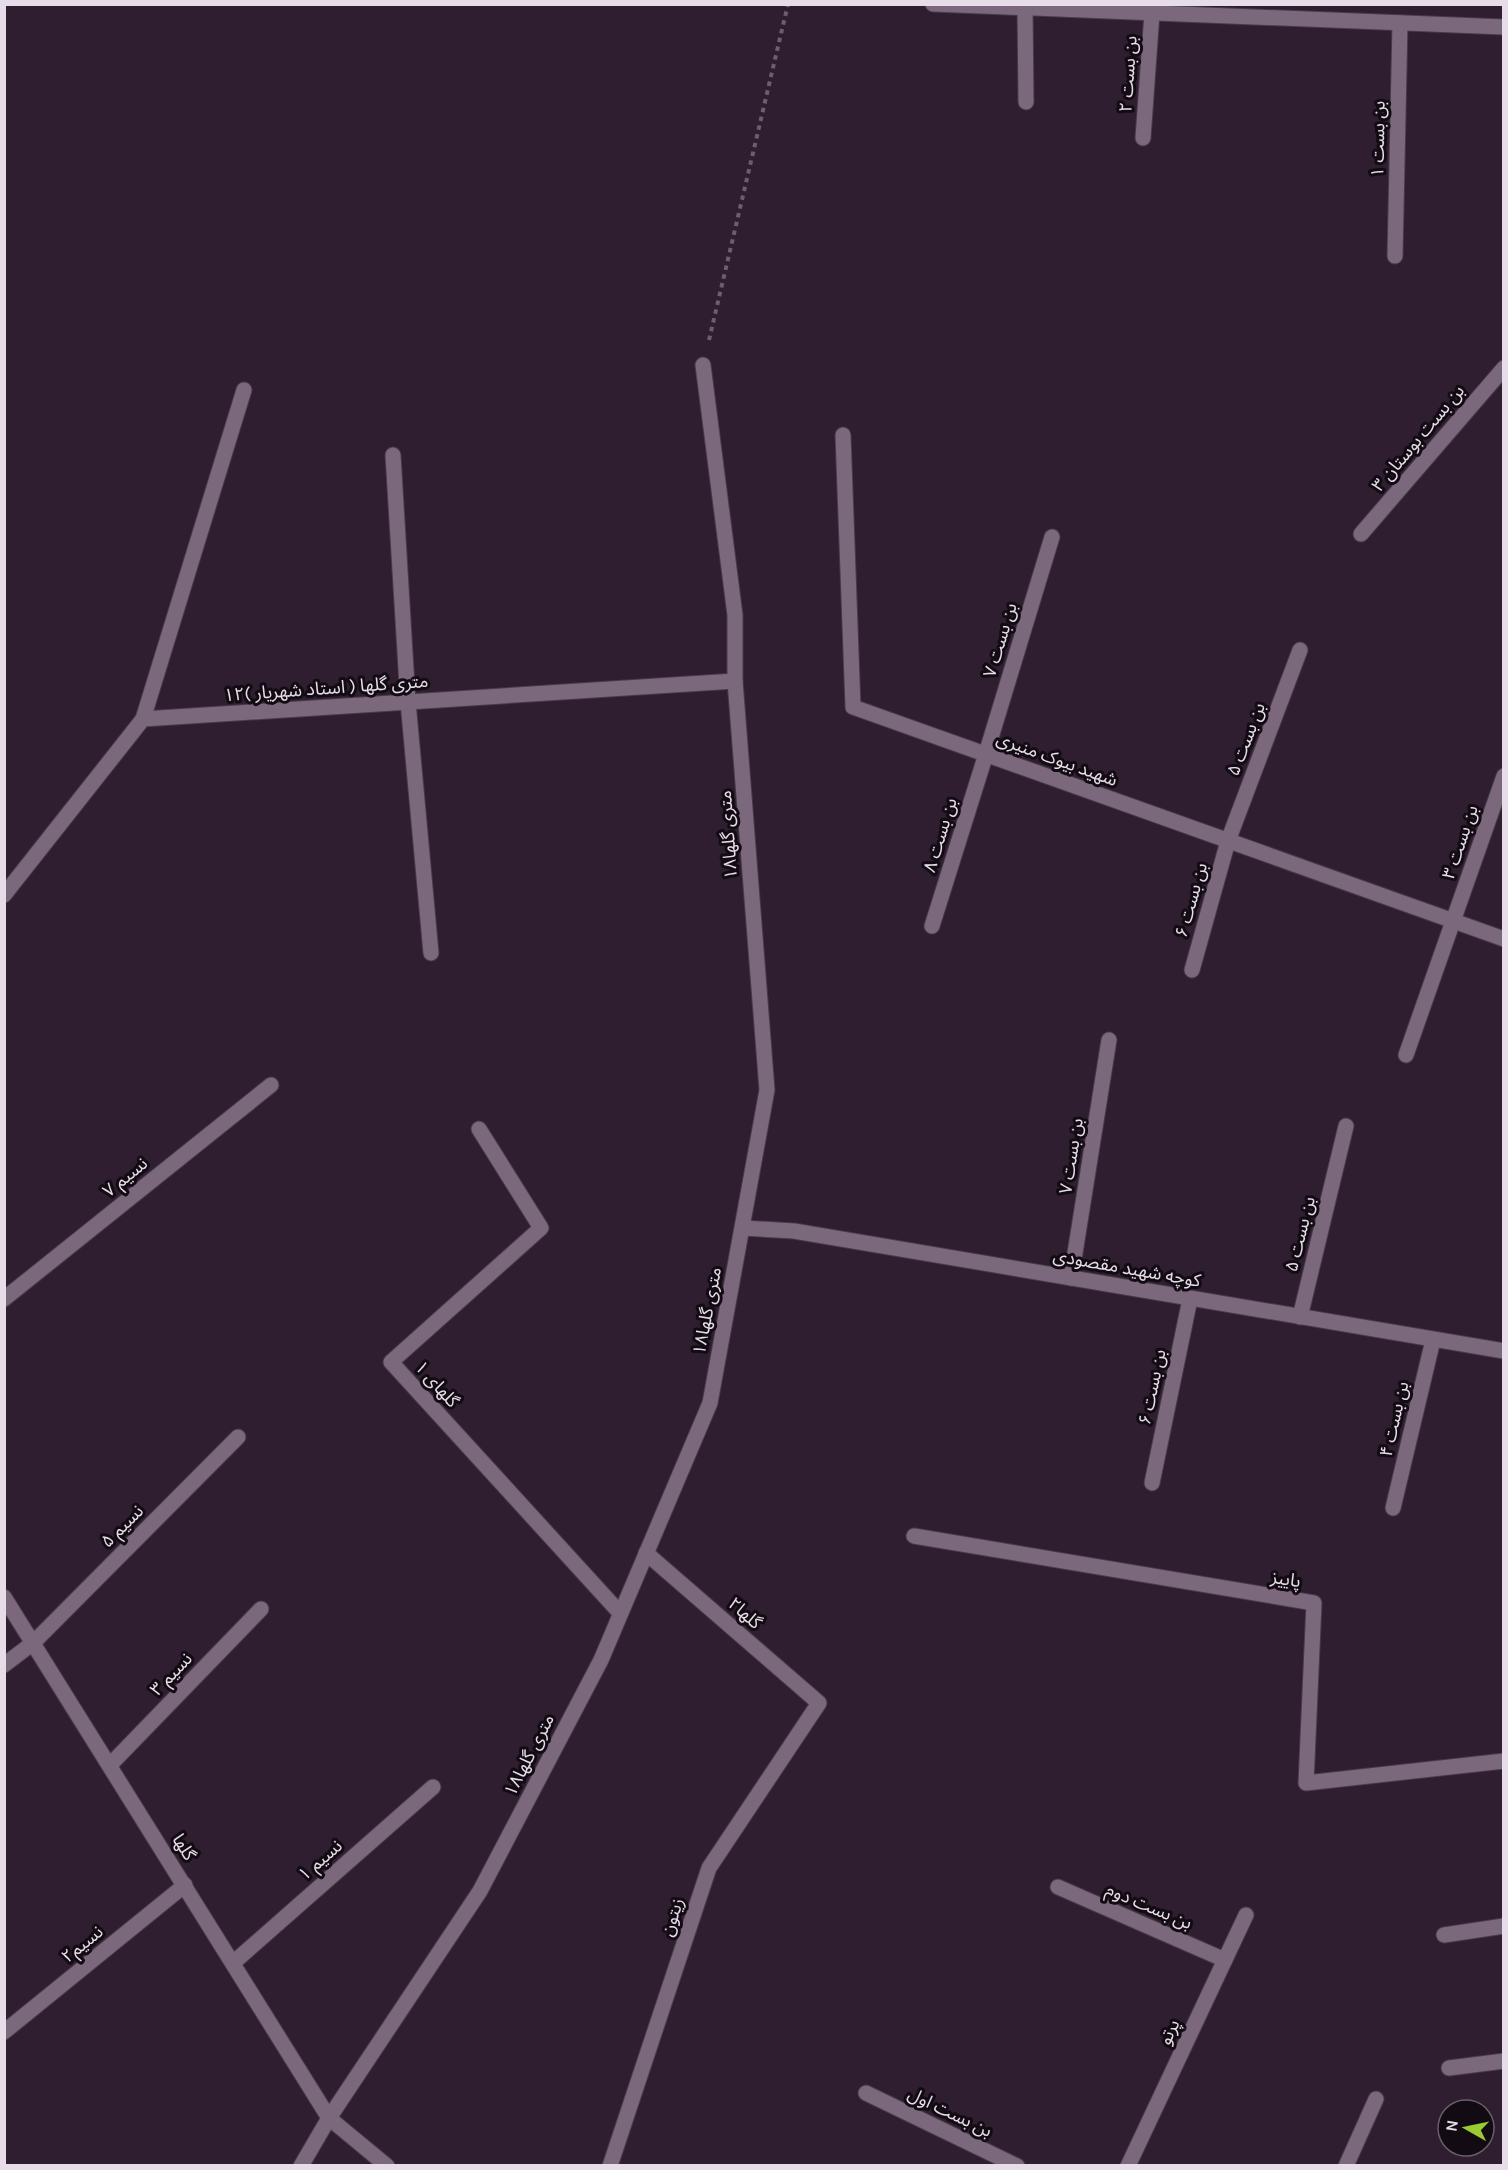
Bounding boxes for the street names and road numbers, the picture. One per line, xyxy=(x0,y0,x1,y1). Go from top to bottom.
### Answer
street label: بن بست ۲ xyxy=(1114,35,1142,113)
street label: بن بست ۱ xyxy=(1366,100,1390,178)
street label: بن بست بوستان ۳ xyxy=(1367,380,1469,496)
street label: بن بست ۷ xyxy=(978,600,1022,680)
street label: ۱۲متری گلها ( استاد شهریار ) xyxy=(223,670,429,706)
street label: بن بست ۵ xyxy=(1222,699,1270,779)
street label: شهید بیوک منیری xyxy=(994,727,1120,791)
street label: ۱۸متری گلها xyxy=(714,790,742,880)
street label: بن بست ۸ xyxy=(918,795,962,875)
street label: بن بست ۳ xyxy=(1437,802,1483,882)
street label: بن بست ۶ xyxy=(1170,860,1212,940)
street label: بن بست ۷ xyxy=(1054,1116,1088,1196)
street label: نسیم ۷ xyxy=(98,1152,153,1203)
street label: بن بست ۵ xyxy=(1280,1194,1320,1274)
street label: کوچه شهید مقصودی xyxy=(1051,1244,1203,1292)
street label: ۱۸متری گلها xyxy=(688,1265,726,1357)
street label: بن بست ۶ xyxy=(1133,1347,1171,1427)
street label: گلهای ۱ xyxy=(410,1356,464,1412)
street label: بن بست ۴ xyxy=(1375,1379,1413,1459)
street label: نسیم ۵ xyxy=(96,1500,149,1553)
street label: پاییز xyxy=(1269,1566,1302,1592)
street label: گلها۲ xyxy=(724,1592,767,1634)
street label: نسیم ۳ xyxy=(145,1648,198,1702)
street label: ۱۸متری گلها xyxy=(499,1710,559,1800)
street label: گلها xyxy=(167,1830,201,1865)
street label: نسیم ۱ xyxy=(293,1835,348,1887)
street label: بن بست دوم xyxy=(1101,1878,1196,1937)
street label: زیتون xyxy=(656,1895,688,1939)
street label: نسیم۲ xyxy=(57,1921,109,1969)
street label: پرتو xyxy=(1154,2016,1185,2048)
street label: بن بست اول xyxy=(904,2082,996,2142)

